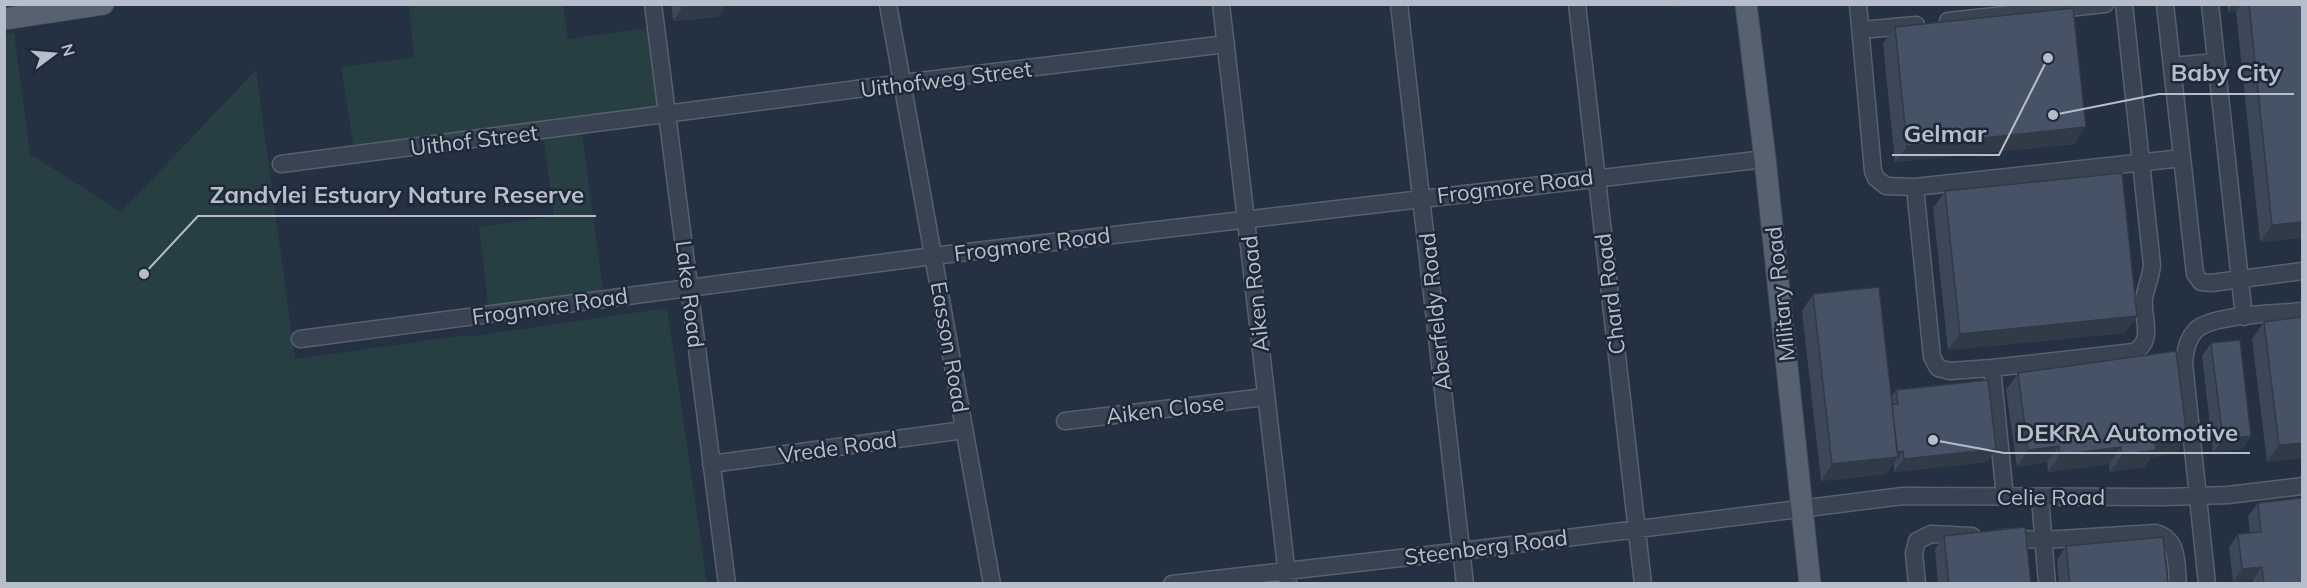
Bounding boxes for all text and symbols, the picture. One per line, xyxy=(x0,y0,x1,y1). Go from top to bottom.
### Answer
north arrow xyxy=(24,24,84,84)
text: N xyxy=(57,41,80,58)
callout: Baby City xyxy=(2159,52,2294,94)
street label: Uithofweg Street xyxy=(859,55,1034,103)
text: Baby City xyxy=(2171,57,2282,87)
callout: Gelmar xyxy=(1892,113,1999,155)
street label: Uithof Street xyxy=(409,118,540,162)
text: Gelmar xyxy=(1903,118,1987,148)
street label: Frogmore Road xyxy=(1435,163,1595,209)
callout: Zandvlei Estuary Nature Reserve xyxy=(198,174,596,216)
text: Zandvlei Estuary Nature Reserve xyxy=(210,179,584,209)
street label: Frogmore Road xyxy=(952,221,1112,267)
street label: Military Road xyxy=(1759,225,1801,363)
street label: Aberfeldy Road xyxy=(1413,232,1457,392)
street label: Chard Road xyxy=(1589,232,1631,356)
street label: Aiken Road xyxy=(1235,234,1275,354)
street label: Lake Road xyxy=(670,239,710,349)
street label: Easson Road xyxy=(925,279,975,415)
street label: Frogmore Road xyxy=(470,281,630,331)
street label: Aiken Close xyxy=(1104,388,1226,430)
callout: DEKRA Automotive xyxy=(2004,411,2250,453)
text: DEKRA Automotive xyxy=(2016,417,2238,447)
street label: Vrede Road xyxy=(777,425,899,469)
street label: Celie Road xyxy=(1997,483,2105,511)
street label: Steenberg Road xyxy=(1403,523,1569,571)

